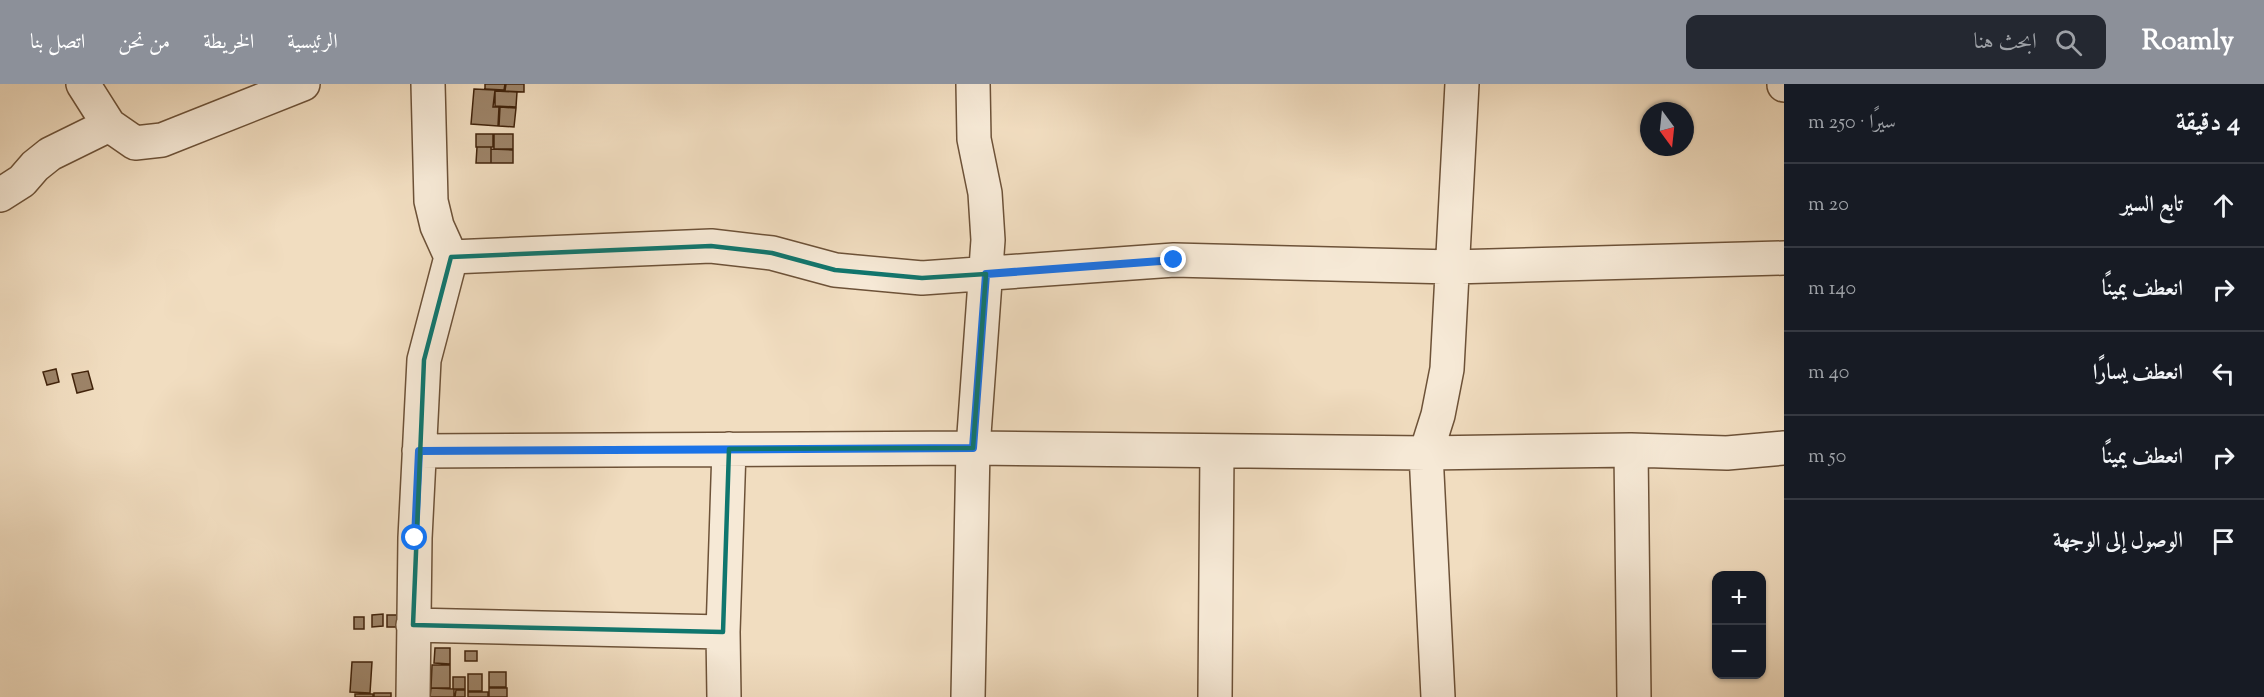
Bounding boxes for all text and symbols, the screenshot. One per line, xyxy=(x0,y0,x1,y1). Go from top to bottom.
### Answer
search box xyxy=(1686,15,2106,69)
text: Roamly xyxy=(2142,22,2234,62)
icon: search xyxy=(2052,26,2085,59)
text: ابحث هنا xyxy=(1973,27,2037,59)
text: اتصل بنا xyxy=(30,28,85,58)
text: من نحن xyxy=(118,28,170,58)
text: الخريطة xyxy=(203,28,254,58)
text: الرئيسية xyxy=(287,28,338,58)
north arrow xyxy=(1640,102,1694,156)
text: 4 دقيقة xyxy=(2176,105,2240,142)
text: سيرًا · 250 m xyxy=(1808,109,1896,138)
icon: ahead xyxy=(2207,189,2240,222)
text: تابع السير xyxy=(2121,190,2183,222)
text: 20 m xyxy=(1808,191,1849,220)
route end xyxy=(1160,246,1186,272)
icon: right xyxy=(2207,273,2240,306)
text: انعطف يمينًا xyxy=(2102,274,2183,306)
text: 140 m xyxy=(1808,275,1856,304)
icon: left xyxy=(2207,357,2240,390)
text: انعطف يسارًا xyxy=(2093,358,2183,390)
text: 40 m xyxy=(1808,359,1849,388)
icon: right xyxy=(2207,441,2240,474)
text: انعطف يمينًا xyxy=(2102,442,2183,474)
text: 50 m xyxy=(1808,443,1846,472)
route start xyxy=(401,524,427,550)
icon: arrive xyxy=(2207,525,2240,558)
text: الوصول إلى الوجهة xyxy=(2053,526,2183,558)
map controls xyxy=(1712,571,1766,679)
button: + xyxy=(1712,571,1766,625)
button: − xyxy=(1712,625,1766,679)

